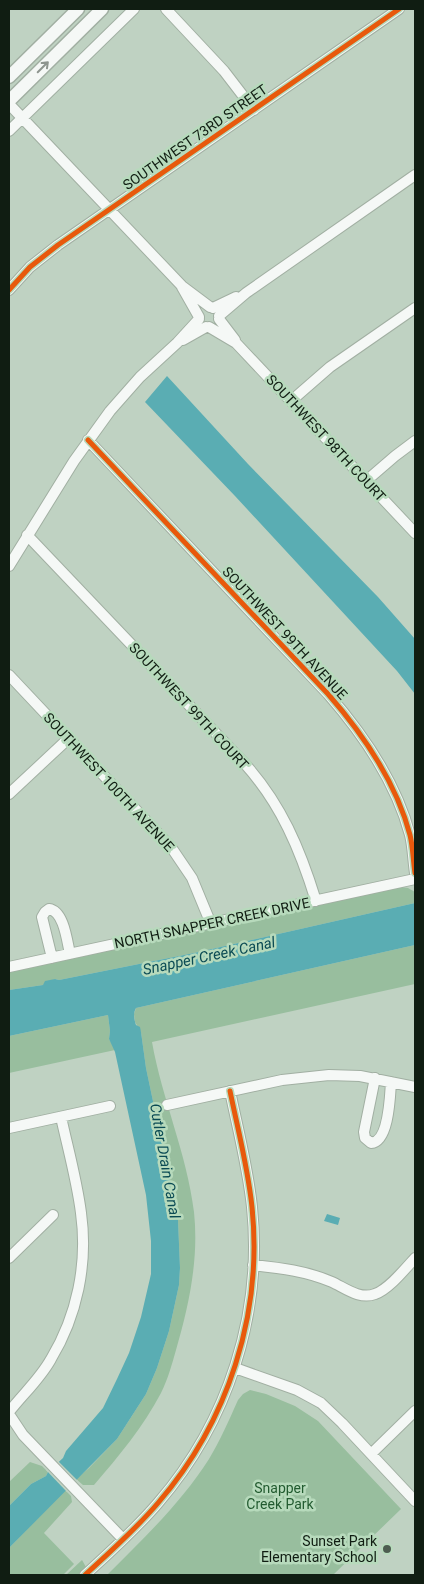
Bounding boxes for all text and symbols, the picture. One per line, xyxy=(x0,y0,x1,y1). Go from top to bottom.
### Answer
one-way arrow xyxy=(37,61,49,73)
street label: SOUTHWEST 73RD STREET xyxy=(120,81,271,193)
street label: SOUTHWEST 98TH COURT xyxy=(263,371,389,505)
street label: SOUTHWEST 99TH AVENUE xyxy=(219,563,351,703)
street label: SOUTHWEST 99TH COURT xyxy=(126,639,252,773)
street label: SOUTHWEST 100TH AVENUE xyxy=(41,709,177,855)
street label: NORTH SNAPPER CREEK DRIVE xyxy=(113,894,311,952)
water label: Snapper Creek Canal xyxy=(141,933,277,979)
water label: Cutler Drain Canal xyxy=(146,1102,184,1220)
park label: Snapper Creek Park xyxy=(246,1480,315,1512)
place label: Sunset Park Elementary School xyxy=(261,1533,378,1565)
marker: Sunset Park Elementary School xyxy=(381,1543,393,1555)

